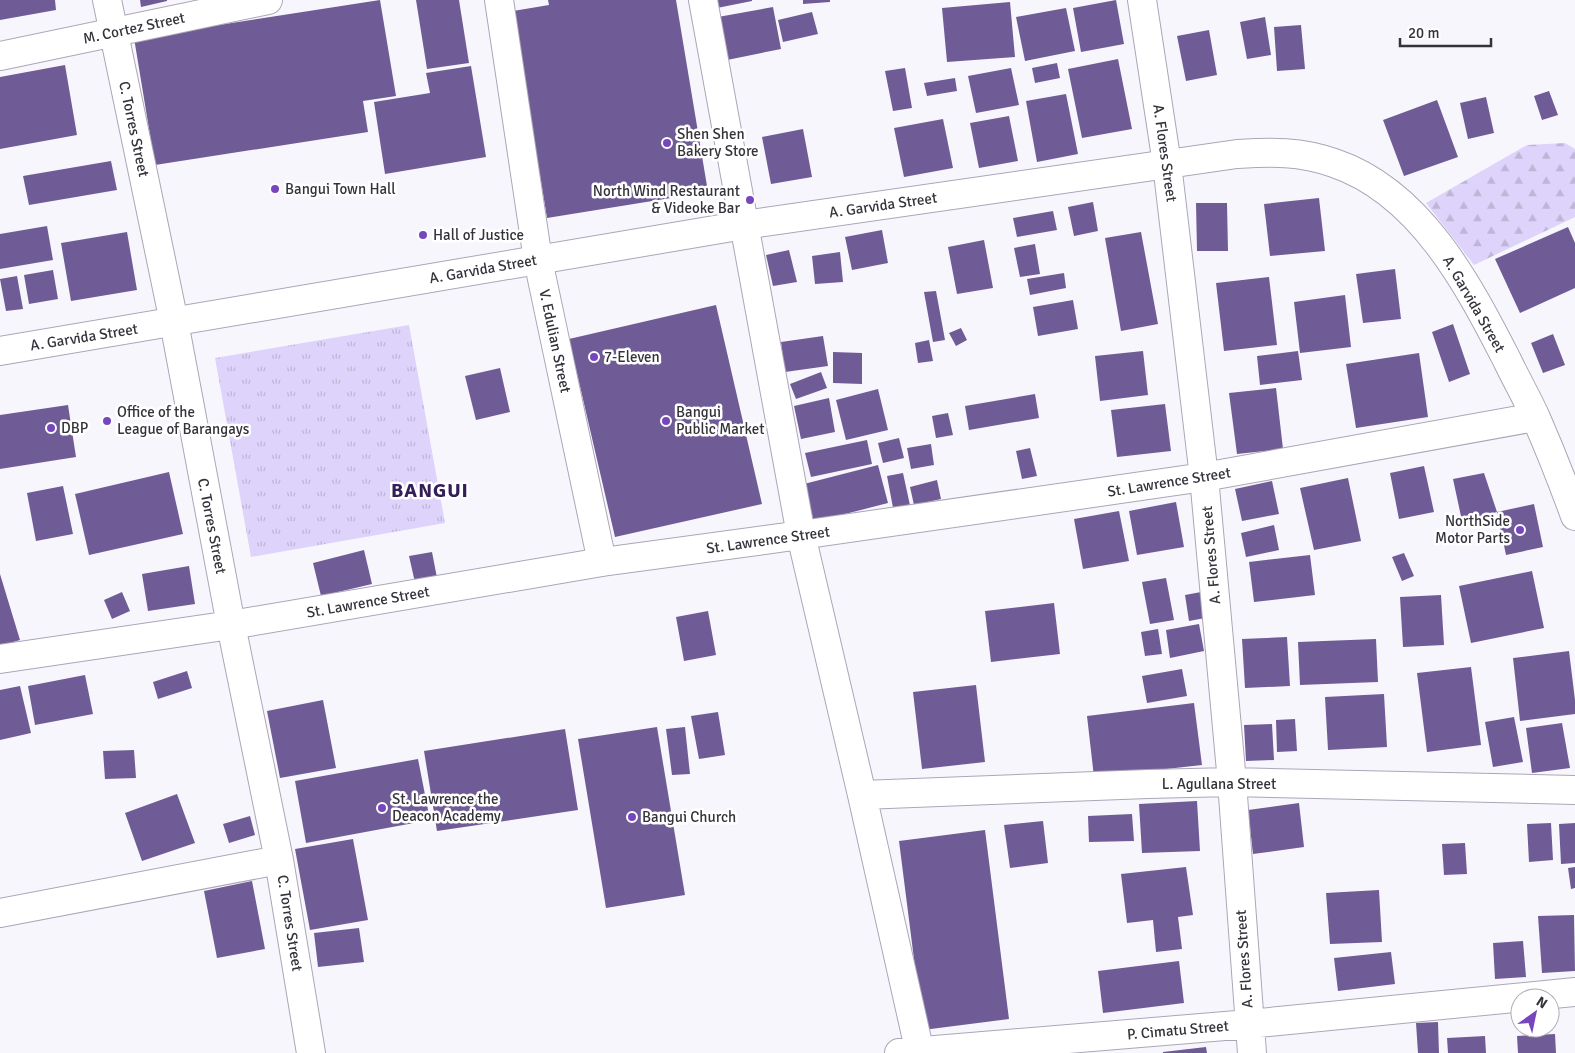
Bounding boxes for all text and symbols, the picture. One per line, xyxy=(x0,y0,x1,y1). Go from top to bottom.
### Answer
street label: M. Cortez Street xyxy=(81,8,187,48)
scale bar xyxy=(1400,15,1491,47)
text: 20 m xyxy=(1408,24,1439,42)
street label: C. Torres Street xyxy=(115,79,153,179)
street label: A. Flores Street xyxy=(1149,103,1181,203)
place label: Shen Shen Bakery Store xyxy=(677,125,759,160)
marker: Shen Shen Bakery Store xyxy=(661,137,673,149)
place label: Bangui Town Hall xyxy=(285,180,396,198)
place label: North Wind Restaurant & Videoke Bar xyxy=(593,182,740,217)
marker: Bangui Town Hall xyxy=(269,183,281,195)
street label: A. Garvida Street xyxy=(828,189,938,221)
marker: North Wind Restaurant & Videoke Bar xyxy=(744,194,756,206)
place label: Hall of Justice xyxy=(433,226,524,244)
marker: Hall of Justice xyxy=(417,229,429,241)
street label: A. Garvida Street xyxy=(428,251,538,287)
street label: A. Garvida Street xyxy=(1439,252,1509,356)
street label: V. Edulian Street xyxy=(535,288,575,394)
street label: A. Garvida Street xyxy=(29,320,139,354)
place label: 7-Eleven xyxy=(604,348,660,366)
marker: 7-Eleven xyxy=(588,351,600,363)
place label: Office of the League of Barangays xyxy=(117,403,250,438)
place label: Bangui Public Market xyxy=(676,403,764,438)
marker: Office of the League of Barangays xyxy=(101,415,113,427)
marker: Bangui Public Market xyxy=(660,415,672,427)
place label: DBP xyxy=(61,419,88,437)
marker: DBP xyxy=(45,422,57,434)
street label: St. Lawrence Street xyxy=(1106,463,1232,501)
street label: C. Torres Street xyxy=(194,476,230,576)
district label: BANGUI xyxy=(391,478,469,503)
street label: A. Flores Street xyxy=(1198,505,1224,605)
place label: NorthSide Motor Parts xyxy=(1435,512,1510,547)
street label: St. Lawrence Street xyxy=(705,522,831,558)
marker: NorthSide Motor Parts xyxy=(1514,524,1526,536)
street label: St. Lawrence Street xyxy=(305,582,431,622)
street label: L. Agullana Street xyxy=(1162,775,1276,793)
place label: St. Lawrence the Deacon Academy xyxy=(392,790,501,825)
marker: St. Lawrence the Deacon Academy xyxy=(376,802,388,814)
place label: Bangui Church xyxy=(642,808,736,826)
marker: Bangui Church xyxy=(626,811,638,823)
street label: C. Torres Street xyxy=(273,873,307,973)
street label: A. Flores Street xyxy=(1232,909,1256,1009)
north arrow xyxy=(1510,988,1560,1038)
text: N xyxy=(1533,993,1551,1012)
street label: P. Cimatu Street xyxy=(1126,1017,1230,1043)

